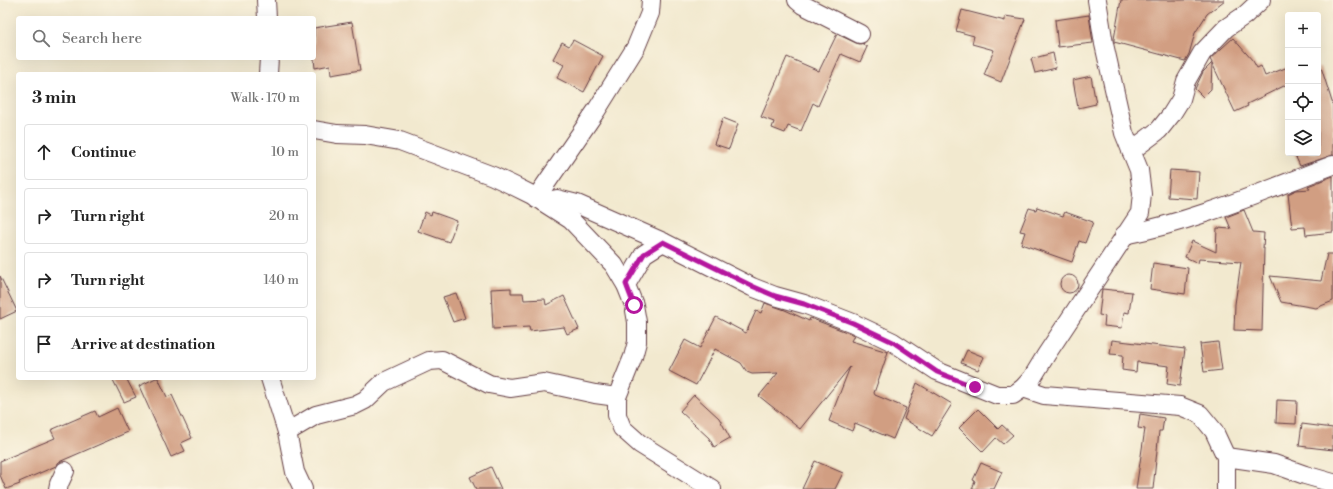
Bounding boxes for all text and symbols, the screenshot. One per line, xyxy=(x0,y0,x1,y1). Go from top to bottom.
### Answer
map controls xyxy=(1285,12,1321,156)
button: + xyxy=(1285,12,1321,48)
search box xyxy=(16,16,316,60)
icon: search xyxy=(30,27,52,49)
text: Search here xyxy=(62,29,142,48)
button: − xyxy=(1285,48,1321,84)
button: locate xyxy=(1285,84,1321,120)
text: 3 min xyxy=(32,87,76,109)
text: Walk · 170 m xyxy=(230,90,300,106)
button: layers xyxy=(1285,120,1321,156)
icon: ahead xyxy=(33,141,55,163)
text: Continue xyxy=(71,143,136,162)
text: 10 m xyxy=(271,144,299,160)
icon: right xyxy=(33,205,55,227)
text: Turn right xyxy=(71,207,145,226)
text: 20 m xyxy=(269,208,299,224)
icon: right xyxy=(33,269,55,291)
text: Turn right xyxy=(71,271,145,290)
text: 140 m xyxy=(263,272,299,288)
route start xyxy=(625,296,643,314)
icon: arrive xyxy=(33,333,55,355)
text: Arrive at destination xyxy=(71,335,215,354)
route end xyxy=(966,378,984,396)

